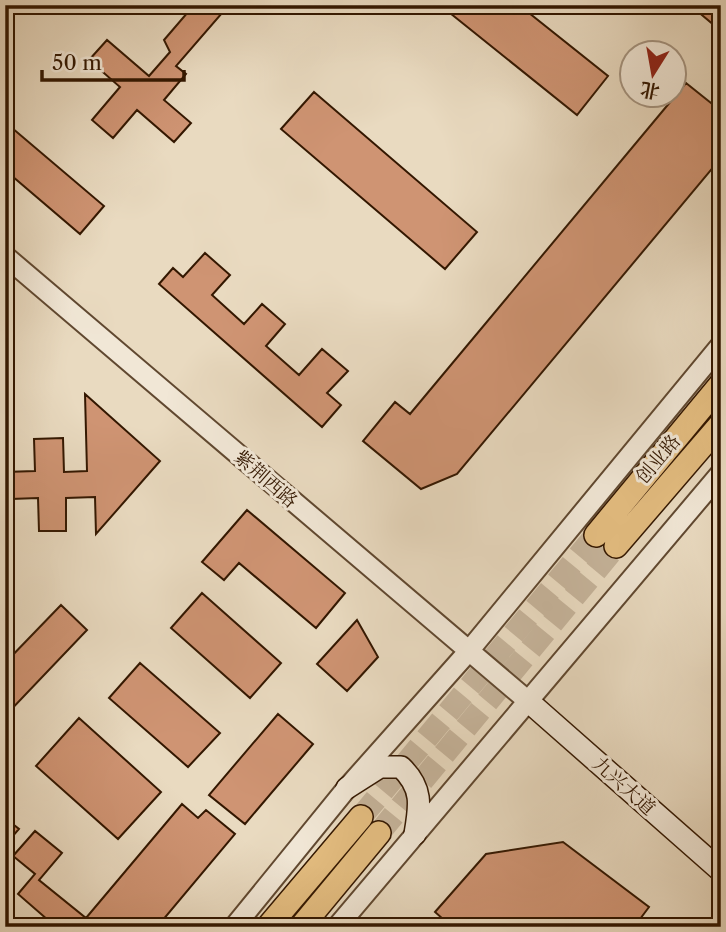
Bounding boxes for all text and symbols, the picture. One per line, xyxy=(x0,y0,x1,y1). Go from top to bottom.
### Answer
scale bar xyxy=(42,38,184,82)
north arrow xyxy=(618,38,688,108)
text: 50 m xyxy=(52,50,102,75)
text: 北 xyxy=(638,77,661,103)
street label: 创业路 xyxy=(631,430,685,488)
street label: 紫荆西路 xyxy=(230,445,302,513)
street label: 九兴大道 xyxy=(588,752,660,820)

